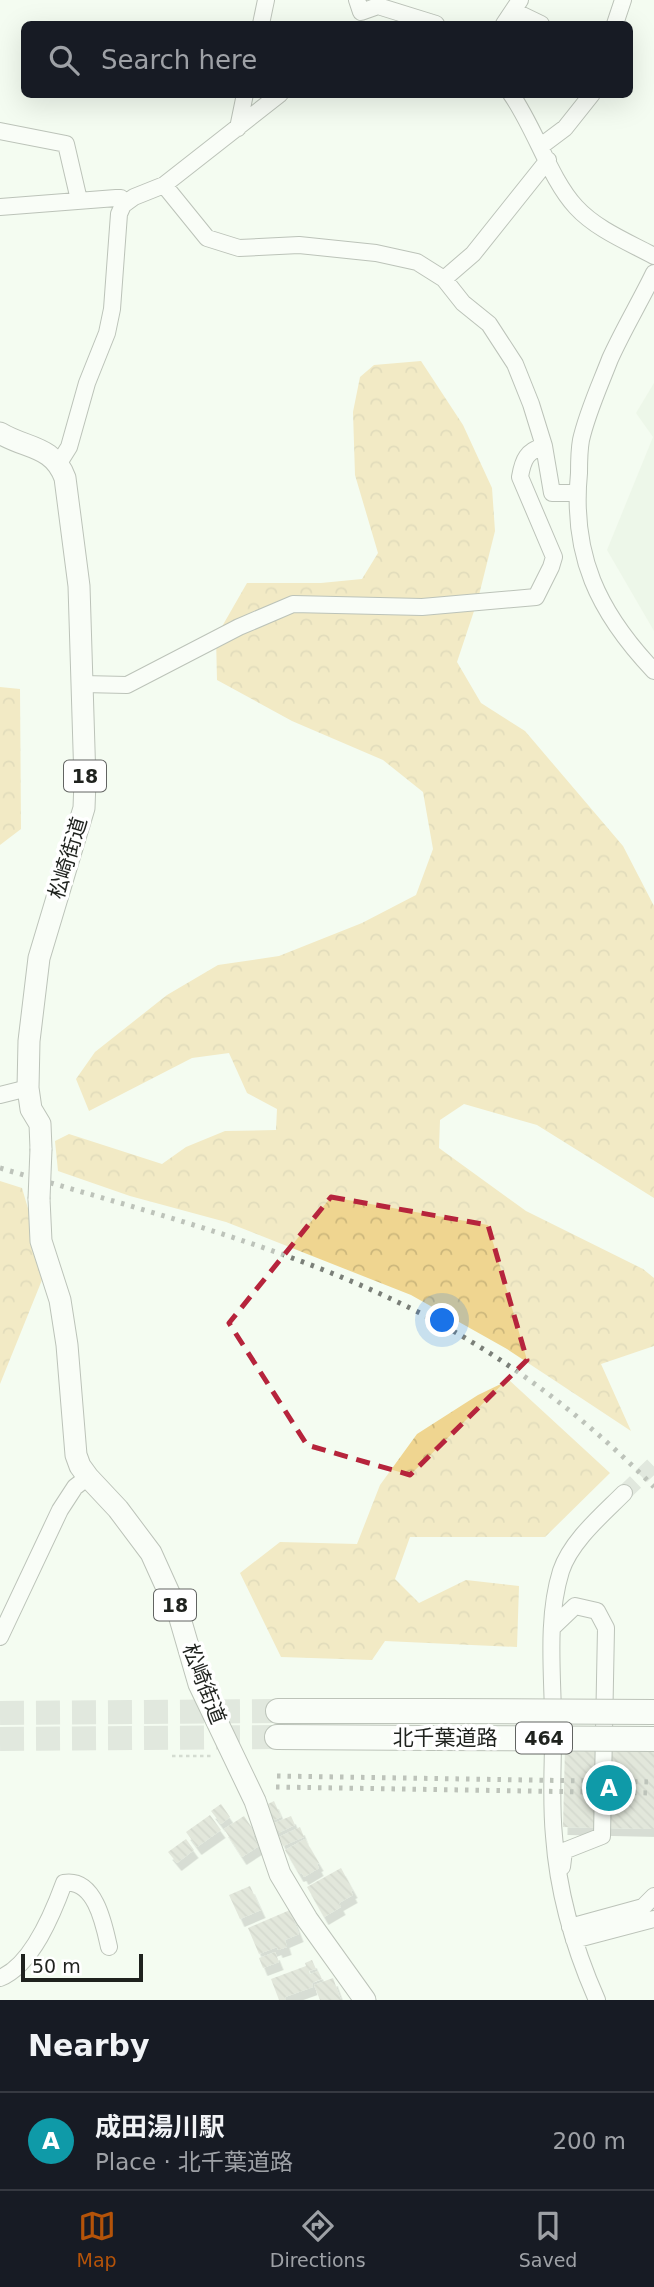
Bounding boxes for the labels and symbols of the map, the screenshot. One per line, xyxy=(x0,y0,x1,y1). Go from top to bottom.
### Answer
road number: 18 xyxy=(64,761,106,792)
street label: 松崎街道 xyxy=(44,814,92,902)
your location xyxy=(425,1303,459,1337)
road number: 18 xyxy=(154,1590,196,1620)
street label: 松崎街道 xyxy=(178,1640,230,1728)
road number: 464 xyxy=(516,1722,572,1754)
street label: 北千葉道路 xyxy=(393,1726,498,1750)
pin: A xyxy=(586,1762,632,1814)
scale bar xyxy=(21,1951,144,1983)

